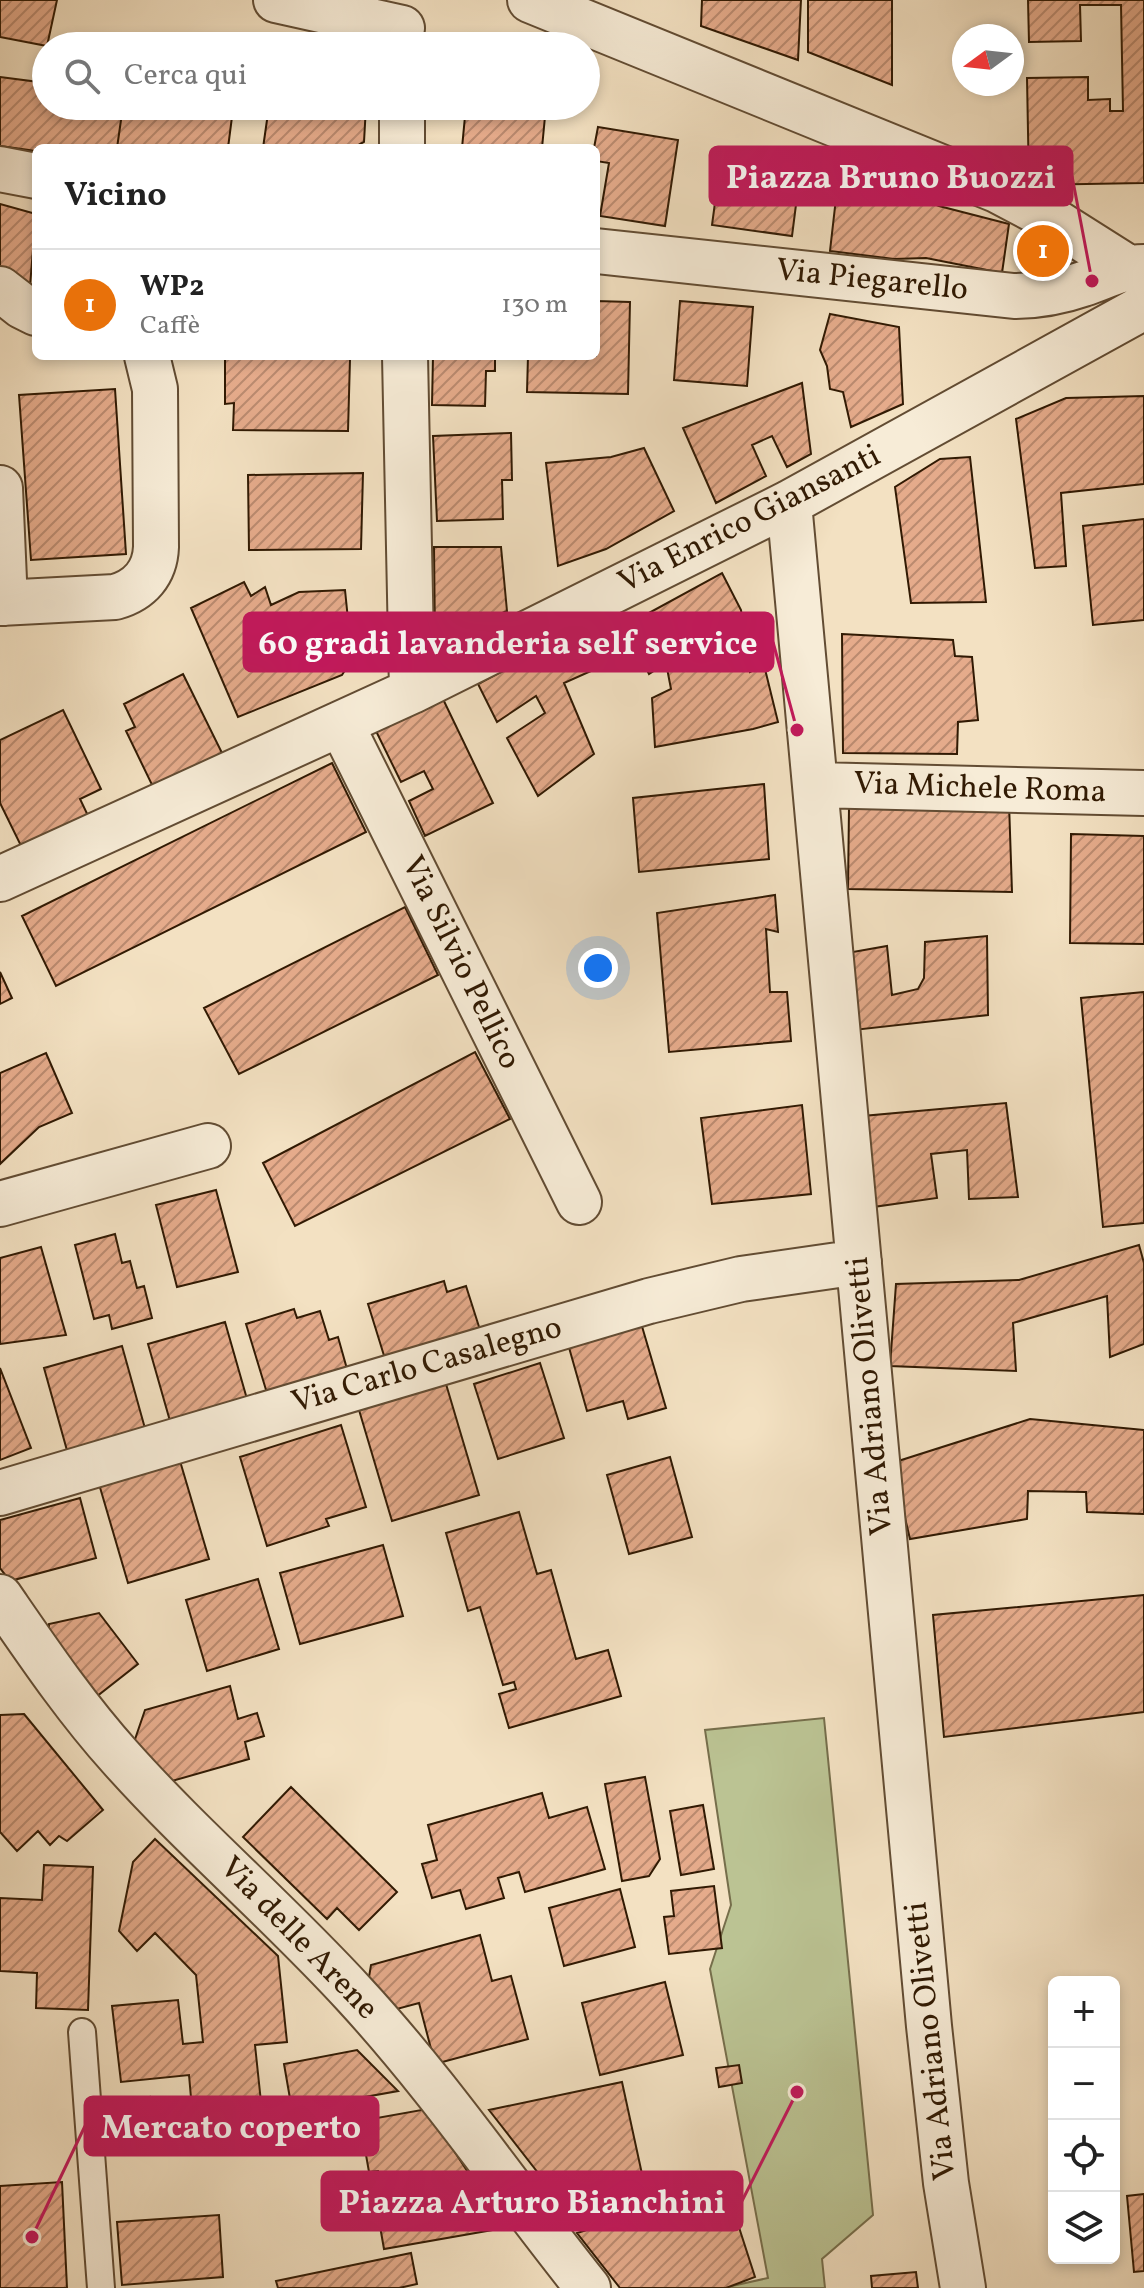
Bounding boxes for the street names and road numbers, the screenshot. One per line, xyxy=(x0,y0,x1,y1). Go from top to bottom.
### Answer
street label: Via Piegarello xyxy=(774,249,970,313)
street label: Via Enrico Giansanti xyxy=(611,435,889,605)
street label: Via Michele Roma xyxy=(853,763,1107,815)
street label: Via Silvio Pellico xyxy=(389,849,531,1077)
street label: Via Adriano Olivetti xyxy=(837,1255,905,1537)
street label: Via Carlo Casalegno xyxy=(287,1306,567,1426)
street label: Via delle Arene xyxy=(209,1848,387,2030)
street label: Via Adriano Olivetti xyxy=(895,1900,969,2182)

